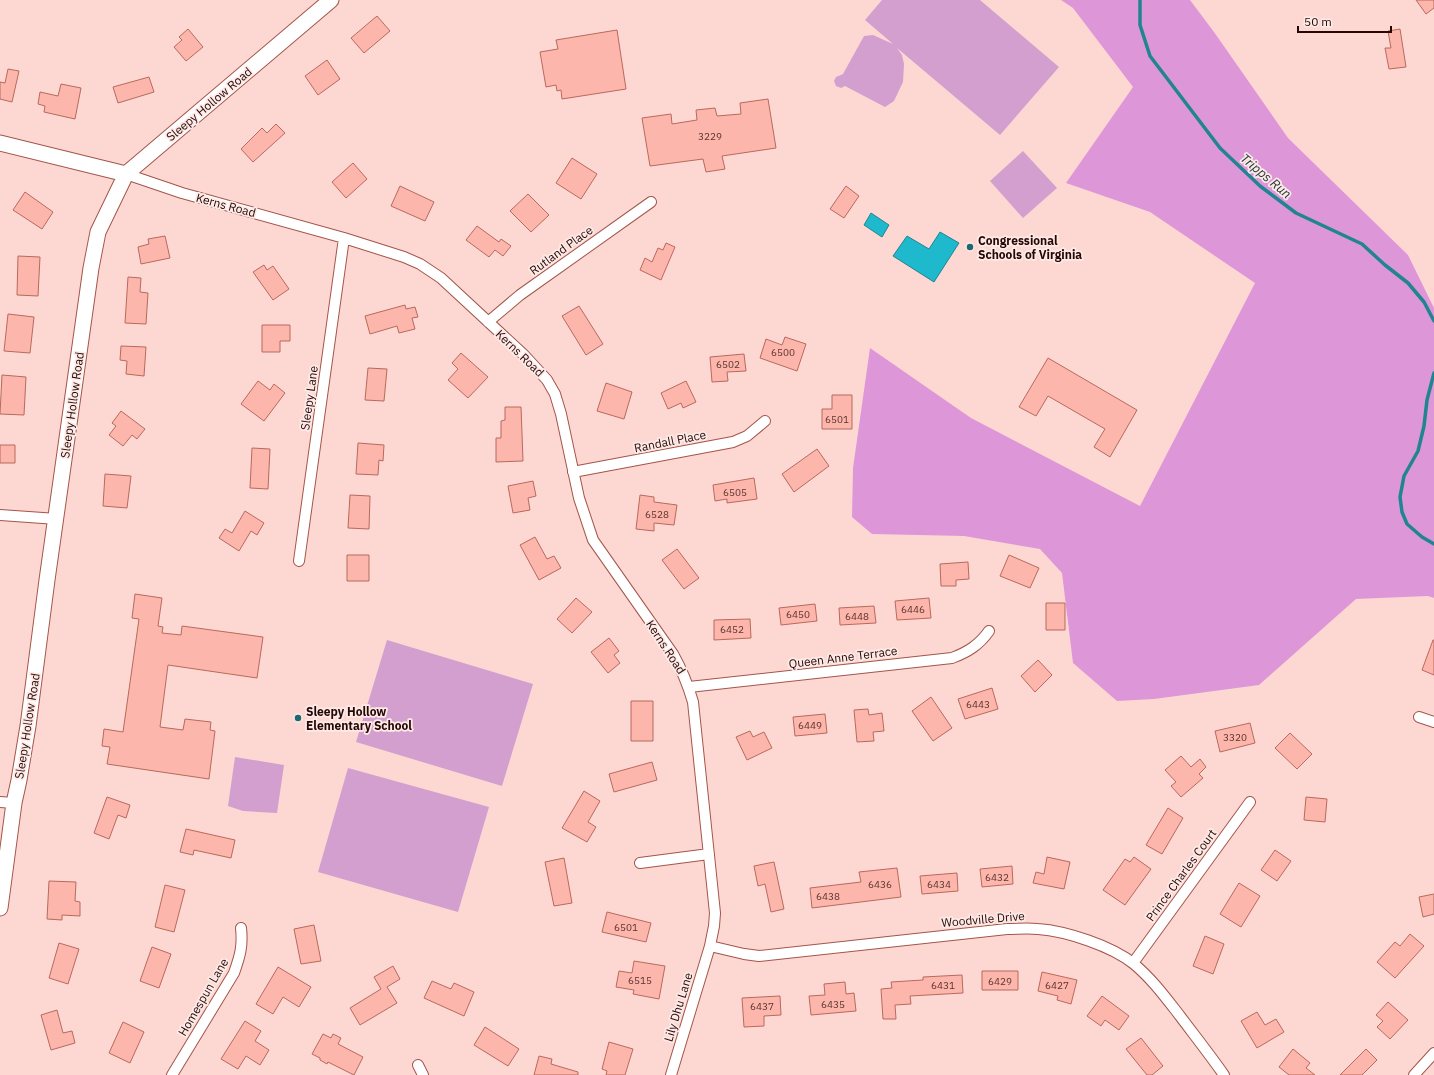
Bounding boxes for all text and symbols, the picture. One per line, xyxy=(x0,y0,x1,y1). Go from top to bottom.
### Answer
scale bar xyxy=(1298,8,1391,34)
text: 50 m xyxy=(1304,14,1332,29)
street label: Sleepy Hollow Road xyxy=(163,64,255,144)
house number: 3229 xyxy=(698,130,722,143)
water label: Tripps Run xyxy=(1237,150,1295,202)
street label: Kerns Road xyxy=(194,190,258,220)
street label: Rutland Place xyxy=(526,222,596,278)
place label: Congressional Schools of Virginia xyxy=(978,233,1082,262)
marker: Congressional Schools of Virginia xyxy=(965,242,975,252)
street label: Kerns Road xyxy=(493,326,547,380)
house number: 6500 xyxy=(771,346,795,359)
street label: Sleepy Hollow Road xyxy=(57,351,87,459)
house number: 6502 xyxy=(716,358,740,371)
street label: Sleepy Lane xyxy=(297,364,321,431)
house number: 6501 xyxy=(825,413,849,426)
street label: Randall Place xyxy=(633,427,708,455)
house number: 6505 xyxy=(723,486,747,499)
house number: 6528 xyxy=(645,508,669,521)
house number: 6446 xyxy=(901,603,925,616)
house number: 6450 xyxy=(786,608,810,621)
house number: 6448 xyxy=(845,610,869,623)
street label: Kerns Road xyxy=(643,617,689,677)
house number: 6452 xyxy=(720,623,744,636)
street label: Queen Anne Terrace xyxy=(788,643,899,671)
street label: Sleepy Hollow Road xyxy=(11,672,43,780)
house number: 6443 xyxy=(966,698,990,711)
place label: Sleepy Hollow Elementary School xyxy=(306,704,412,733)
marker: Sleepy Hollow Elementary School xyxy=(293,713,303,723)
house number: 6449 xyxy=(798,719,822,732)
house number: 3320 xyxy=(1223,731,1247,744)
street label: Prince Charles Court xyxy=(1143,826,1219,924)
house number: 6432 xyxy=(985,871,1009,884)
house number: 6436 xyxy=(868,878,892,891)
house number: 6434 xyxy=(927,878,951,891)
house number: 6438 xyxy=(816,890,840,903)
street label: Woodville Drive xyxy=(941,908,1026,930)
house number: 6501 xyxy=(614,921,638,934)
street label: Homespun Lane xyxy=(175,955,232,1039)
street label: Lily Dhu Lane xyxy=(660,970,696,1043)
house number: 6515 xyxy=(628,974,652,987)
house number: 6429 xyxy=(988,975,1012,988)
house number: 6431 xyxy=(931,979,955,992)
house number: 6427 xyxy=(1045,979,1069,992)
house number: 6435 xyxy=(821,998,845,1011)
house number: 6437 xyxy=(750,1000,774,1013)

